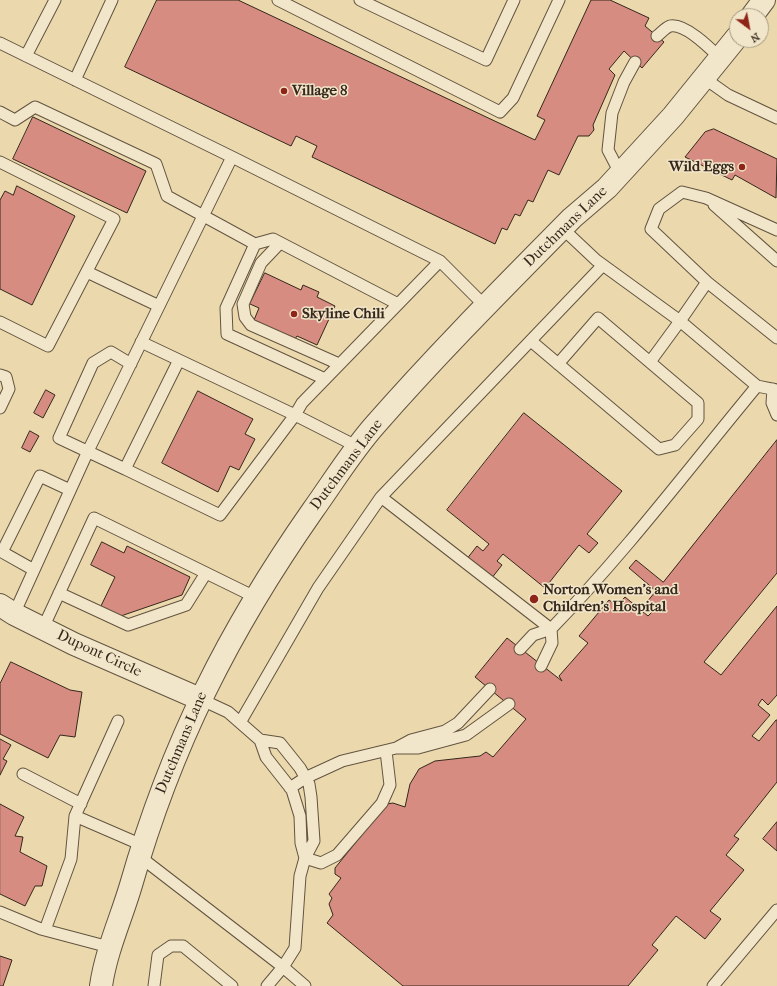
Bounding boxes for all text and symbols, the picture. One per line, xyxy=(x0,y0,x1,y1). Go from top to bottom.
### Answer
north arrow xyxy=(729,8,769,48)
text: N xyxy=(748,30,762,45)
place label: Village 8 xyxy=(292,82,348,100)
marker: Village 8 xyxy=(279,86,289,96)
place label: Wild Eggs xyxy=(669,158,734,176)
marker: Wild Eggs xyxy=(737,162,747,172)
street label: Dutchmans Lane xyxy=(520,183,612,271)
place label: Skyline Chili xyxy=(302,305,385,323)
marker: Skyline Chili xyxy=(289,309,299,319)
street label: Dutchmans Lane xyxy=(307,416,387,514)
place label: Norton Women's and Children's Hospital xyxy=(543,581,678,616)
marker: Norton Women's and Children's Hospital xyxy=(528,593,540,605)
street label: Dupont Circle xyxy=(54,627,144,681)
street label: Dutchmans Lane xyxy=(152,689,212,797)

